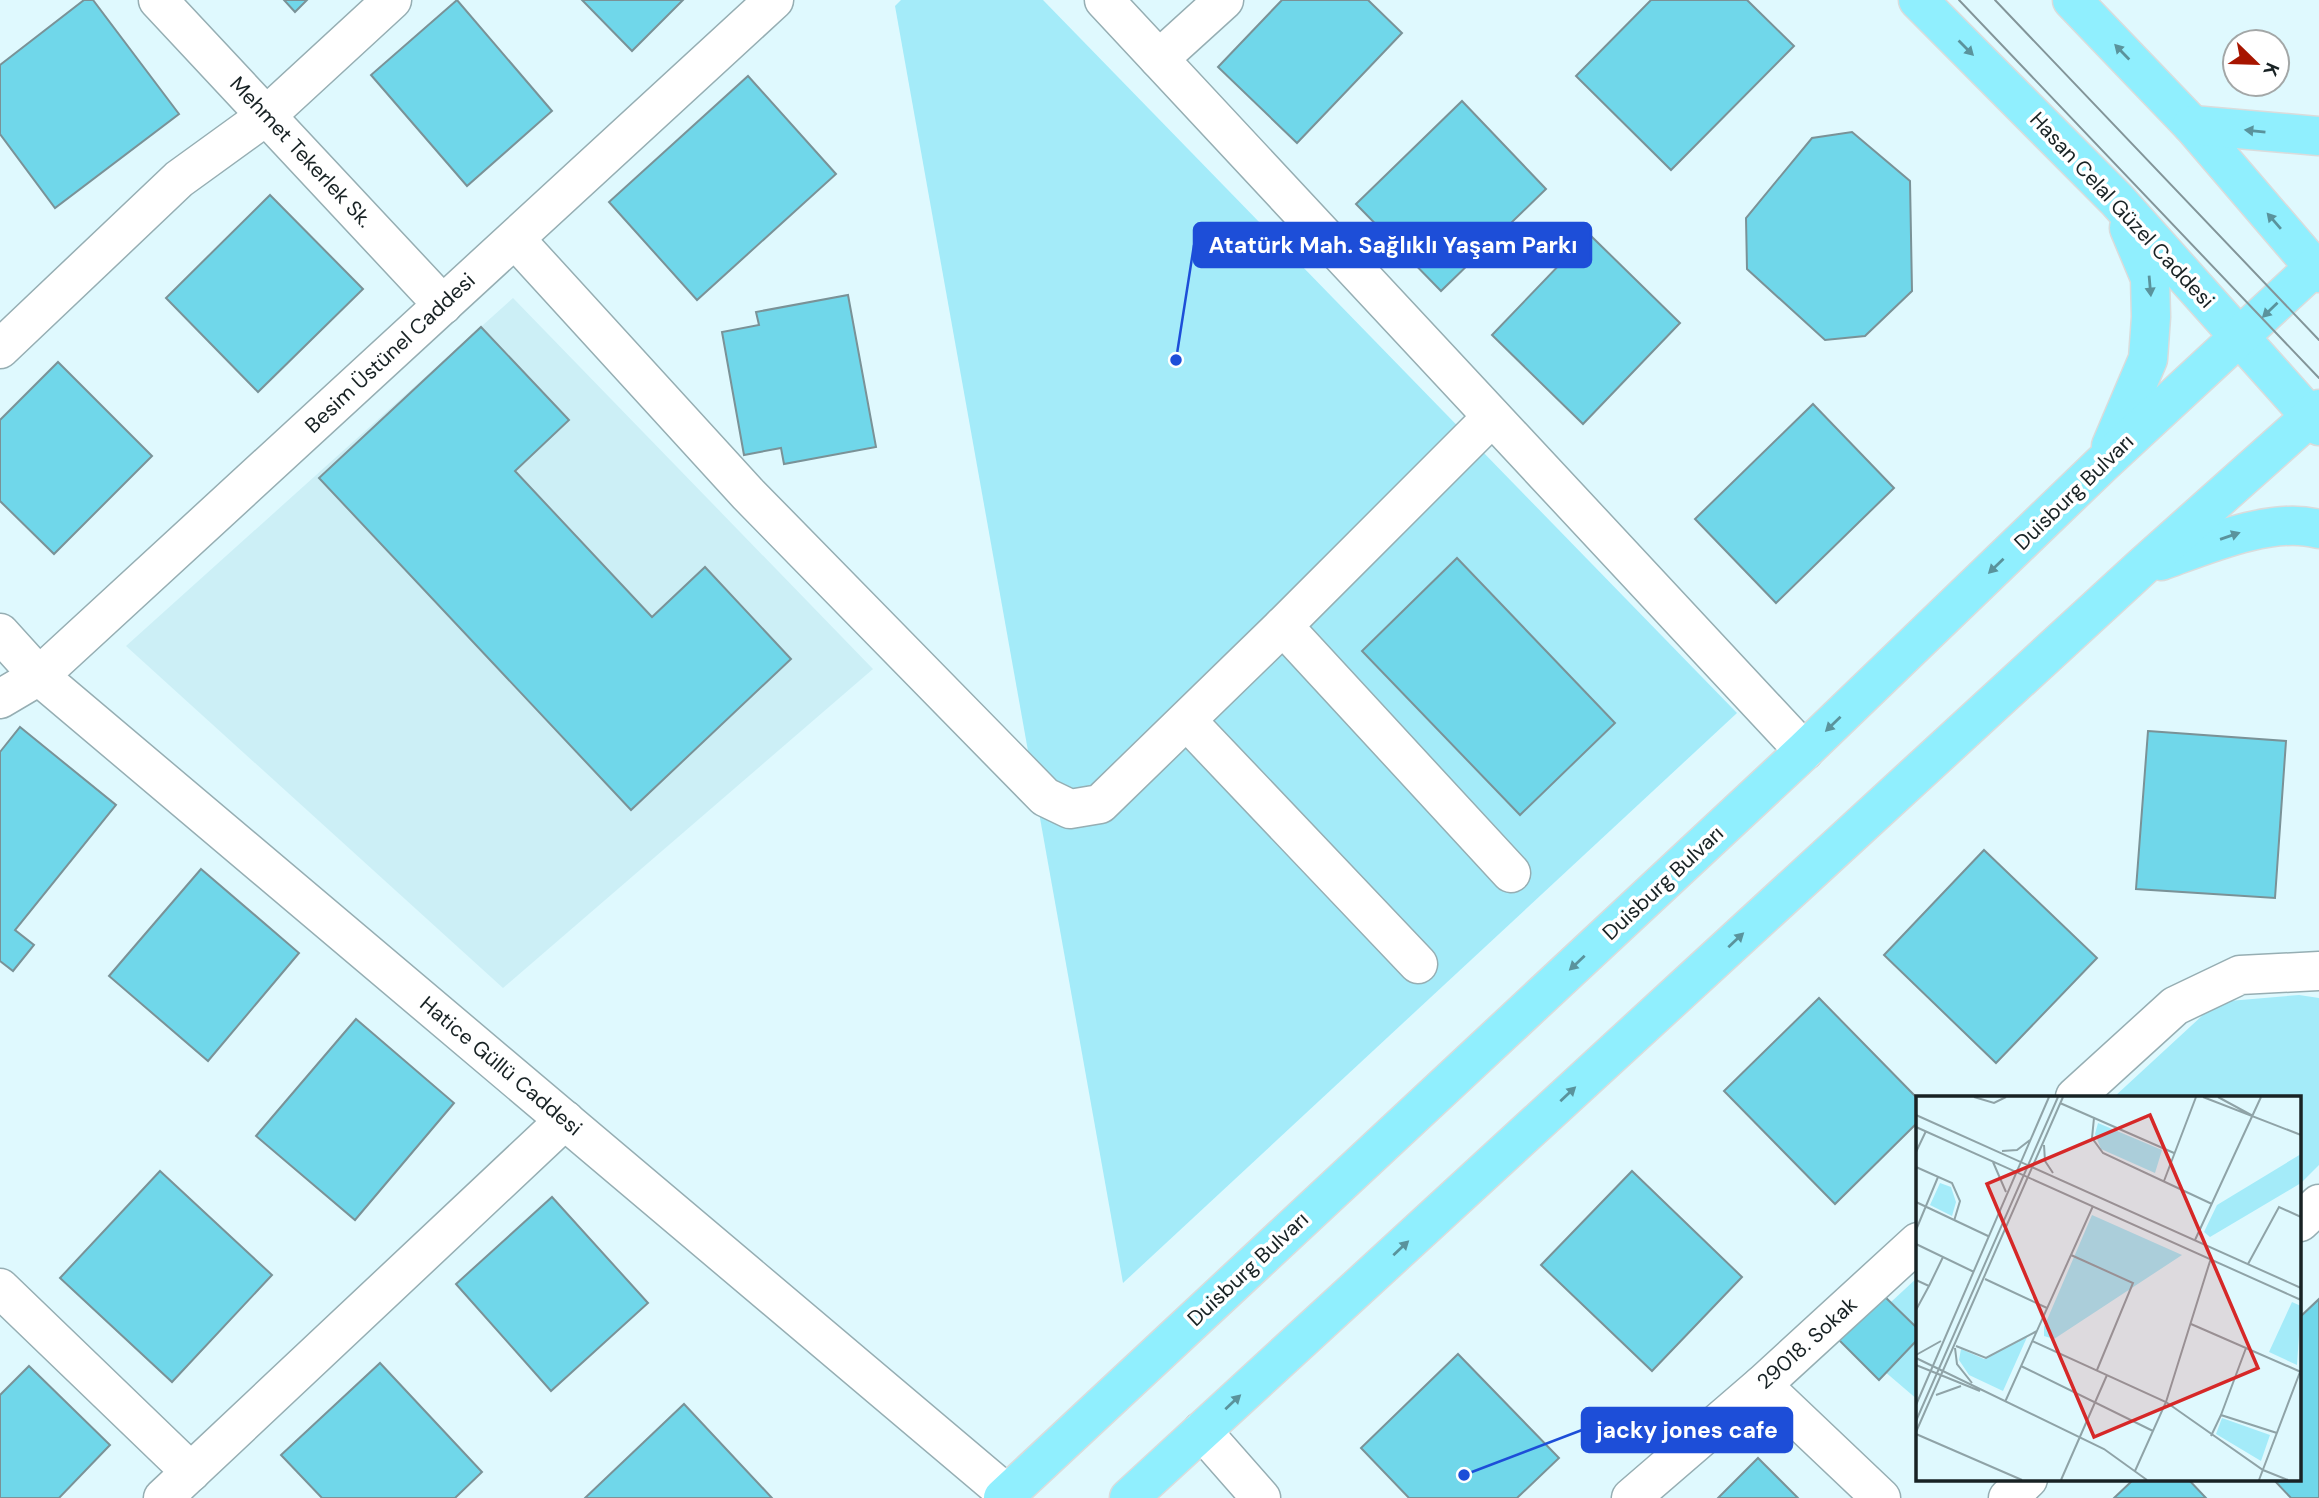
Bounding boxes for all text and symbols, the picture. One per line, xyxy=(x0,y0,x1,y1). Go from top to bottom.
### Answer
north arrow xyxy=(2221,28,2291,98)
one-way arrow xyxy=(1958,39,1974,56)
one-way arrow xyxy=(2114,44,2130,61)
text: K xyxy=(2257,59,2285,80)
street label: Mehmet Tekerlek Sk. xyxy=(224,70,378,234)
street label: Hasan Celal Güzel Caddesi xyxy=(2024,106,2220,314)
one-way arrow xyxy=(2244,125,2266,136)
one-way arrow xyxy=(2266,212,2282,230)
callout: Atatürk Mah. Sağlıklı Yaşam Parkı xyxy=(1194,223,1591,267)
text: Atatürk Mah. Sağlıklı Yaşam Parkı xyxy=(1209,230,1577,260)
street label: Besim Üstünel Caddesi xyxy=(299,267,481,439)
one-way arrow xyxy=(2145,276,2156,298)
one-way arrow xyxy=(2261,301,2278,318)
street label: Duisburg Bulvarı xyxy=(2008,428,2140,556)
one-way arrow xyxy=(2219,531,2240,542)
one-way arrow xyxy=(1988,557,2005,574)
one-way arrow xyxy=(1824,715,1841,732)
street label: Duisburg Bulvarı xyxy=(1596,820,1730,946)
one-way arrow xyxy=(1727,933,1744,949)
one-way arrow xyxy=(1569,954,1586,970)
street label: Hatice Güllü Caddesi xyxy=(414,990,588,1142)
one-way arrow xyxy=(1559,1087,1576,1103)
inset map xyxy=(1916,1096,2302,1480)
street label: Duisburg Bulvarı xyxy=(1181,1206,1315,1332)
one-way arrow xyxy=(1392,1240,1410,1256)
street label: 29018. Sokak xyxy=(1751,1290,1863,1395)
one-way arrow xyxy=(1224,1394,1242,1410)
callout: jacky jones cafe xyxy=(1582,1408,1792,1452)
text: jacky jones cafe xyxy=(1595,1415,1778,1445)

